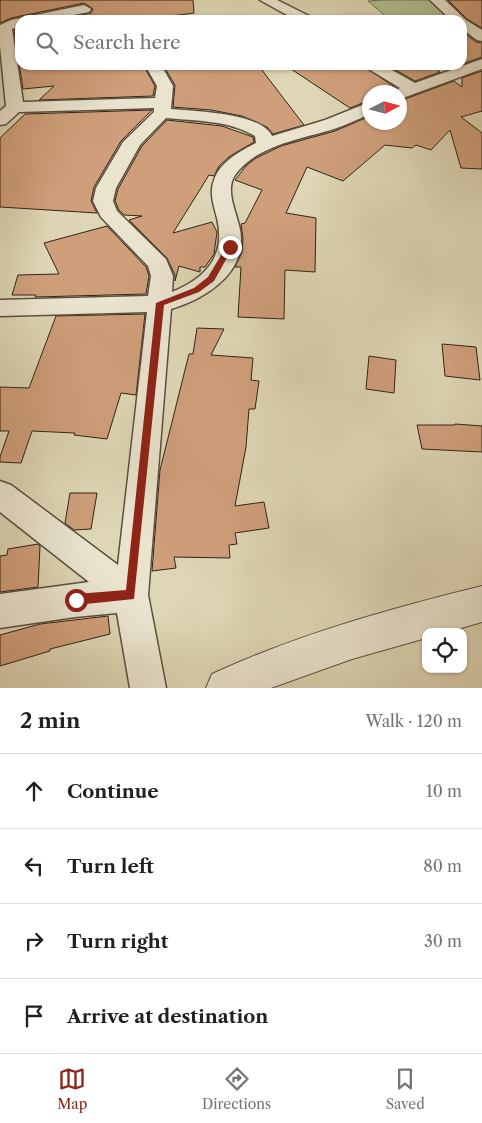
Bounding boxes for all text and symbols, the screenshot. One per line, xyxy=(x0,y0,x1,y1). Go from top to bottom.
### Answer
search box xyxy=(15,15,467,70)
icon: search xyxy=(33,29,61,57)
text: Search here xyxy=(73,31,181,54)
north arrow xyxy=(362,85,407,130)
route end xyxy=(219,236,242,259)
route start xyxy=(65,589,88,612)
map controls xyxy=(422,628,467,673)
button: locate xyxy=(422,628,467,673)
text: 2 min xyxy=(20,708,80,733)
text: Walk · 120 m xyxy=(366,711,462,731)
icon: ahead xyxy=(20,777,48,805)
text: Continue xyxy=(67,780,159,803)
text: 10 m xyxy=(426,781,462,801)
icon: left xyxy=(20,852,48,880)
text: Turn left xyxy=(67,855,154,878)
text: 80 m xyxy=(423,856,462,876)
icon: right xyxy=(20,927,48,955)
text: Turn right xyxy=(67,930,168,953)
text: 30 m xyxy=(424,931,462,951)
icon: arrive xyxy=(20,1002,48,1030)
text: Arrive at destination xyxy=(67,1005,268,1028)
tab: Map xyxy=(57,1065,87,1113)
tab: Directions xyxy=(202,1065,271,1113)
tab: Saved xyxy=(386,1065,425,1113)

